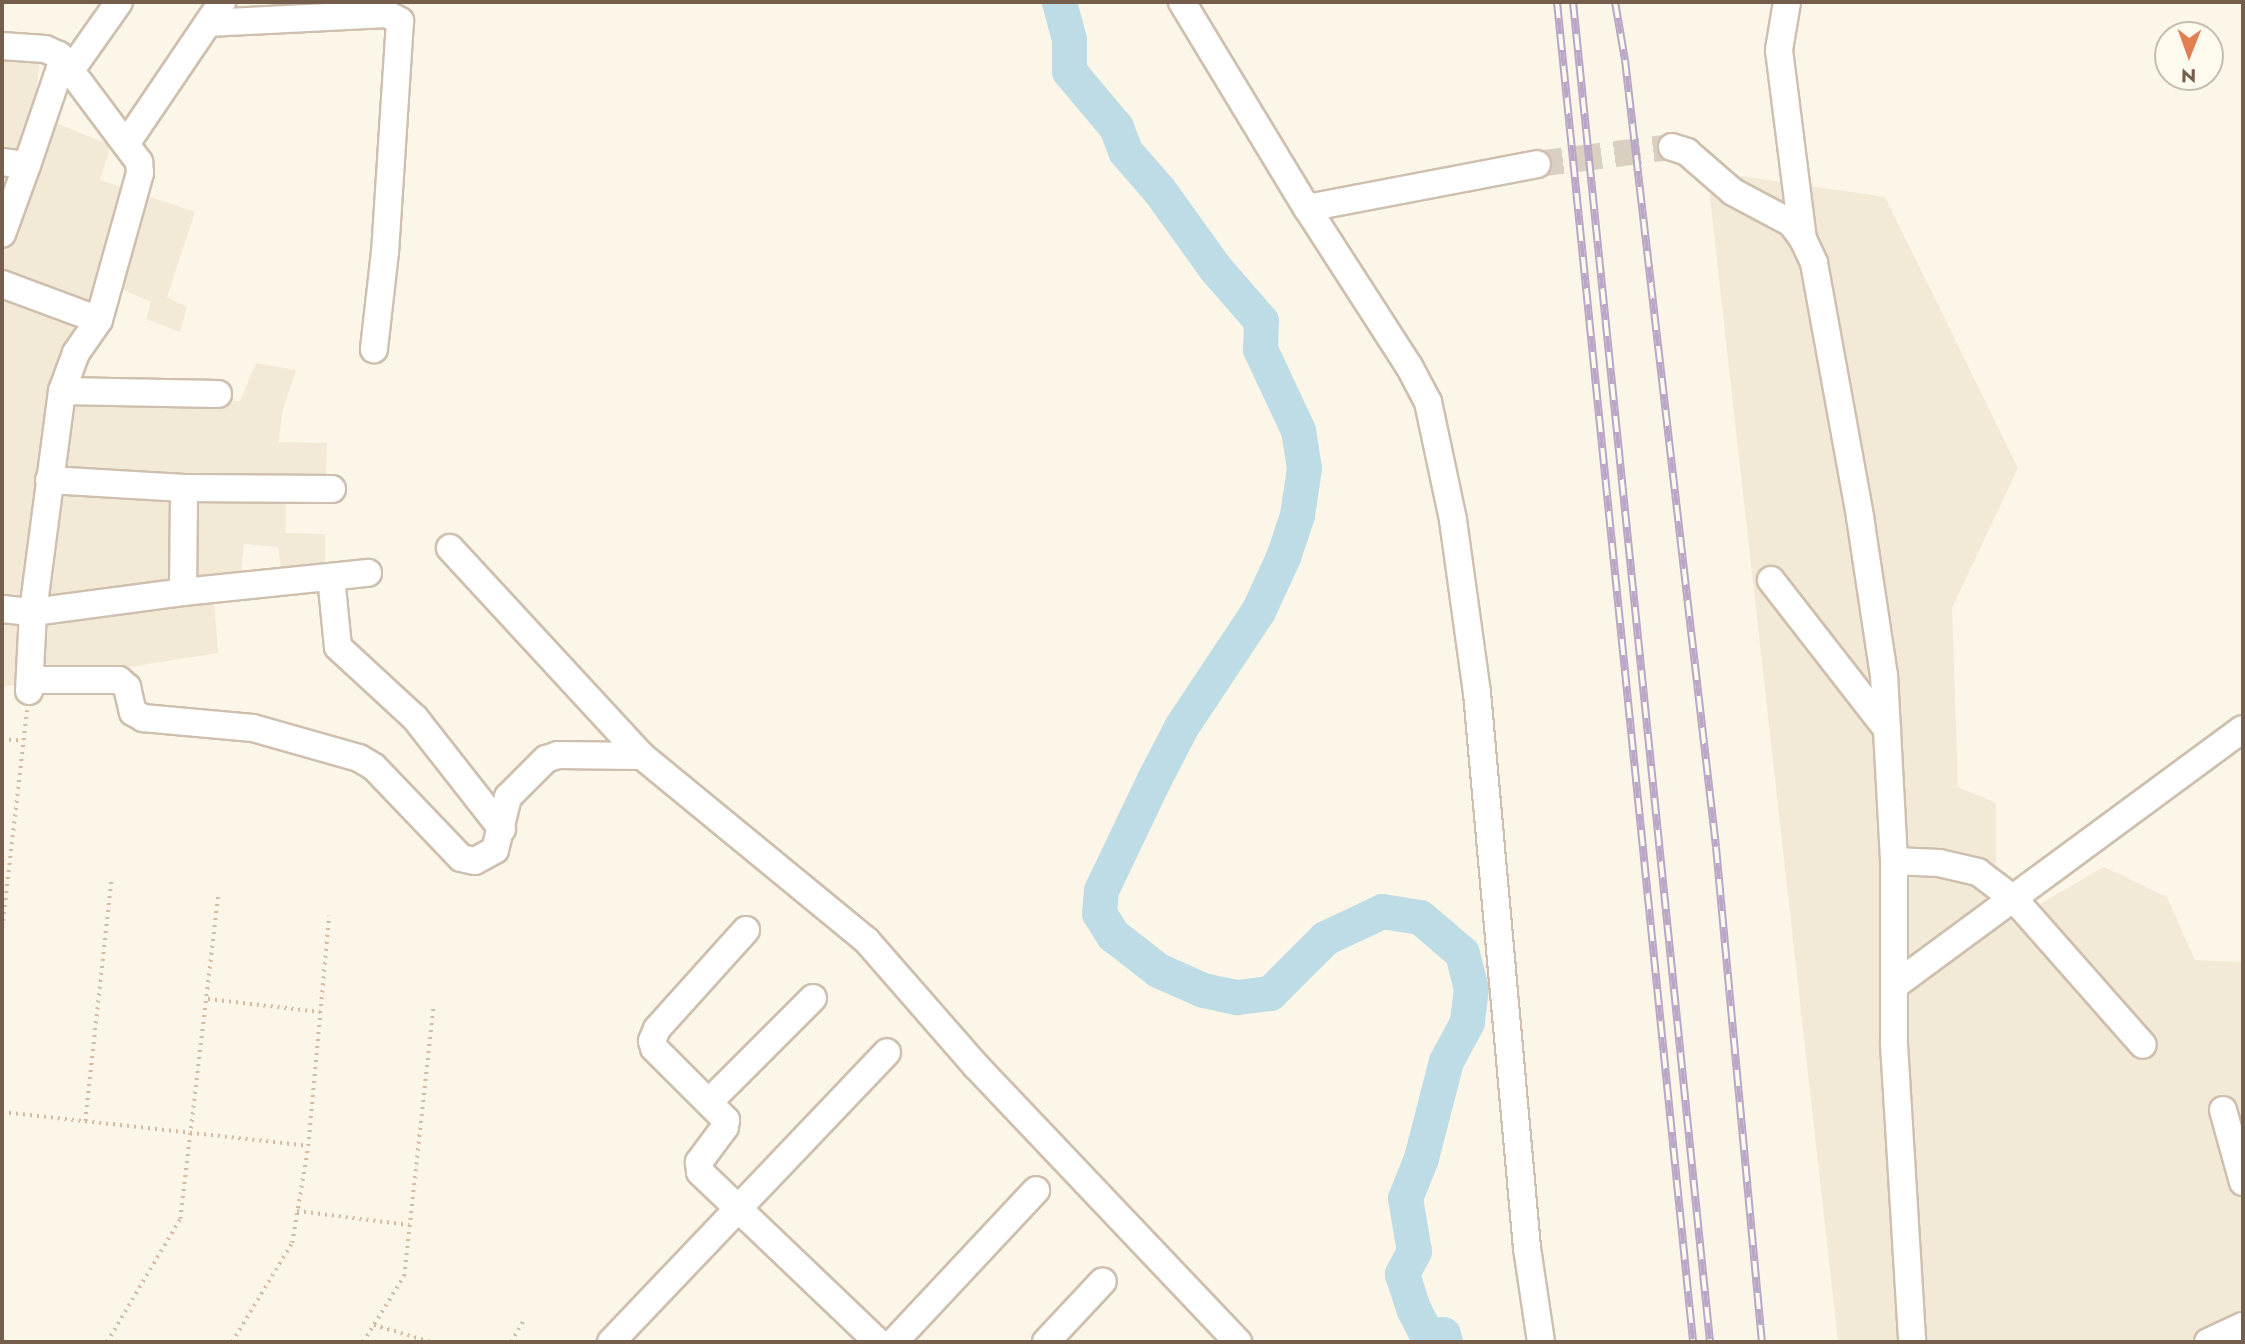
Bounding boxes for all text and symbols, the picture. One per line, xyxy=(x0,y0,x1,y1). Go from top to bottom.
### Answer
north arrow xyxy=(2154,21,2224,91)
text: N xyxy=(2181,62,2196,89)

